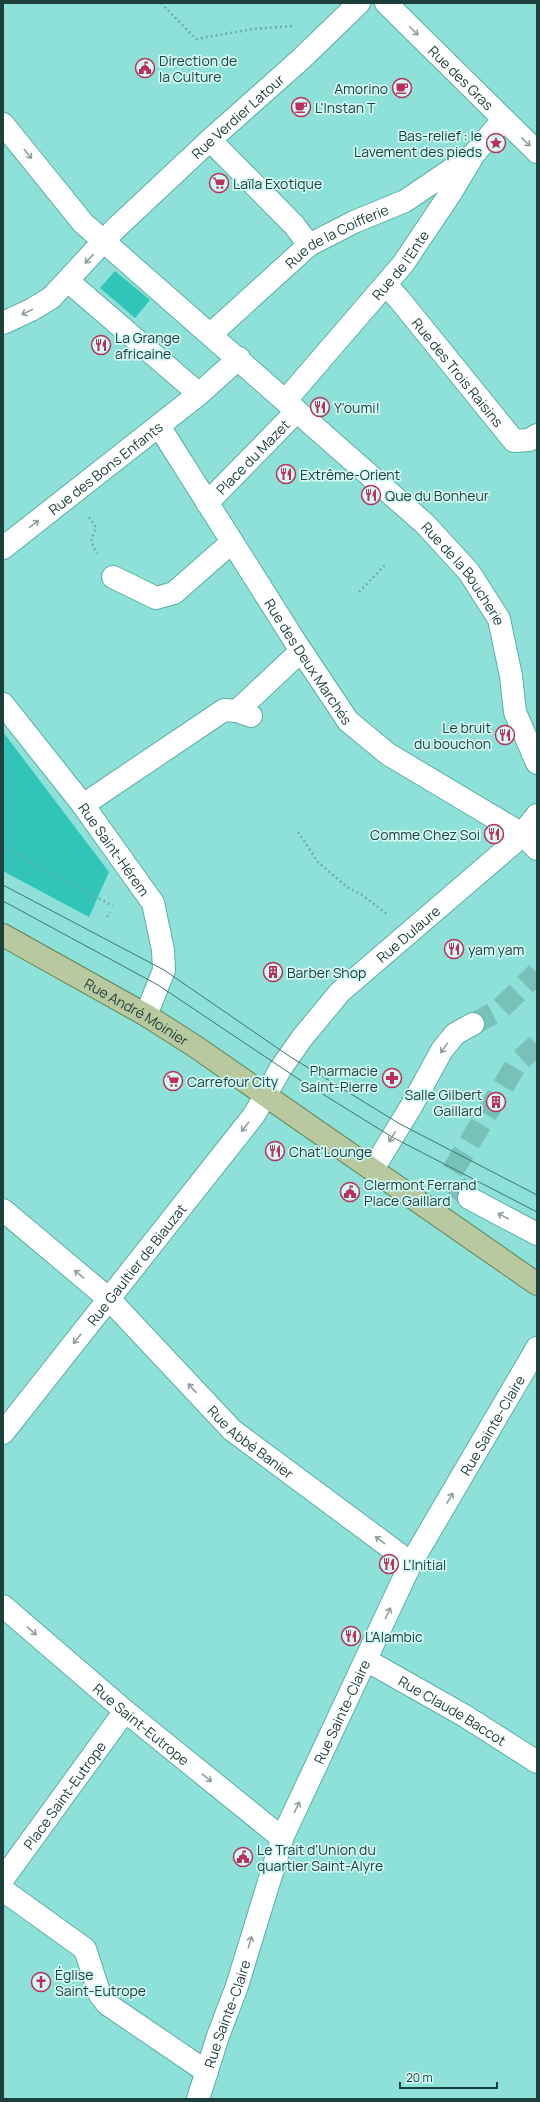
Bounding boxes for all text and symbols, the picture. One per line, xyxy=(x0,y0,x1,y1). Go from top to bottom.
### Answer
one-way arrow xyxy=(409,26,419,36)
street label: Rue des Gras xyxy=(425,41,498,114)
place label: Direction de la Culture xyxy=(159,51,237,86)
public building icon: Direction de la Culture xyxy=(134,57,156,79)
street label: Rue Verdier Latour xyxy=(187,69,288,162)
cafe icon: Amorino xyxy=(391,77,413,99)
place label: Amorino xyxy=(334,79,388,98)
cafe icon: L'Instan T xyxy=(290,96,312,118)
place label: L'Instan T xyxy=(315,98,376,117)
place label: Bas-relief : le Lavement des pieds xyxy=(354,126,482,161)
place icon: Bas-relief : le Lavement des pieds xyxy=(485,132,507,154)
one-way arrow xyxy=(521,137,531,147)
one-way arrow xyxy=(23,149,32,160)
supermarket icon: Laïla Exotique xyxy=(208,172,230,194)
place label: Laïla Exotique xyxy=(233,174,322,193)
street label: Rue de la Coifferie xyxy=(281,199,391,272)
street label: Rue de l'Ente xyxy=(367,226,433,304)
one-way arrow xyxy=(85,254,94,264)
one-way arrow xyxy=(22,309,34,316)
street label: Rue des Trois Raisins xyxy=(408,313,508,431)
place label: La Grange africaine xyxy=(115,328,180,363)
restaurant icon: La Grange africaine xyxy=(90,334,112,356)
restaurant icon: Y'oumi! xyxy=(309,396,331,418)
place label: Y'oumi! xyxy=(334,398,380,417)
street label: Place du Mazet xyxy=(211,415,294,498)
street label: Rue des Bons Enfants xyxy=(44,417,166,519)
restaurant icon: Extrême-Orient xyxy=(275,463,297,485)
place label: Extrême-Orient xyxy=(300,465,401,484)
restaurant icon: Que du Bonheur xyxy=(360,484,382,506)
place label: Que du Bonheur xyxy=(385,486,489,505)
street label: Rue de la Boucherie xyxy=(418,517,510,627)
one-way arrow xyxy=(28,519,39,528)
street label: Rue des Deux Marchés xyxy=(261,595,357,728)
place label: Le bruit du bouchon xyxy=(414,718,491,753)
restaurant icon: Le bruit du bouchon xyxy=(494,724,516,746)
street label: Rue Saint-Hérem xyxy=(75,799,154,900)
restaurant icon: Comme Chez Soi xyxy=(483,823,505,845)
place label: Comme Chez Soi xyxy=(370,825,480,844)
street label: Rue Dulaure xyxy=(372,901,444,967)
restaurant icon: yam yam xyxy=(443,938,465,960)
place label: yam yam xyxy=(468,940,524,959)
building icon: Barber Shop xyxy=(262,961,284,983)
place label: Barber Shop xyxy=(287,963,366,982)
street label: Rue André Moinier xyxy=(81,973,192,1049)
one-way arrow xyxy=(440,1042,448,1053)
place label: Pharmacie Saint-Pierre xyxy=(300,1061,378,1096)
pharmacy icon: Pharmacie Saint-Pierre xyxy=(381,1067,403,1089)
supermarket icon: Carrefour City xyxy=(162,1070,184,1092)
place label: Carrefour City xyxy=(187,1072,279,1091)
place label: Salle Gilbert Gaillard xyxy=(405,1085,482,1120)
building icon: Salle Gilbert Gaillard xyxy=(485,1091,507,1113)
one-way arrow xyxy=(240,1122,249,1133)
one-way arrow xyxy=(388,1131,396,1142)
restaurant icon: Chat'Lounge xyxy=(264,1140,286,1162)
place label: Chat'Lounge xyxy=(289,1142,372,1161)
place label: Clermont Ferrand Place Gaillard xyxy=(364,1175,477,1210)
public building icon: Clermont Ferrand Place Gaillard xyxy=(339,1181,361,1203)
street label: Rue Gaultier de Biauzat xyxy=(82,1199,190,1329)
one-way arrow xyxy=(497,1212,509,1220)
one-way arrow xyxy=(74,1270,85,1279)
one-way arrow xyxy=(73,1334,82,1345)
street label: Rue Sainte-Claire xyxy=(455,1371,529,1479)
one-way arrow xyxy=(188,1383,197,1393)
street label: Rue Abbé Banier xyxy=(204,1401,298,1482)
one-way arrow xyxy=(446,1492,454,1504)
one-way arrow xyxy=(375,1535,386,1544)
restaurant icon: L'Initial xyxy=(378,1553,400,1575)
place label: L'Initial xyxy=(403,1555,446,1574)
one-way arrow xyxy=(385,1607,392,1619)
restaurant icon: L'Alambic xyxy=(340,1625,362,1647)
one-way arrow xyxy=(27,1627,38,1636)
place label: L'Alambic xyxy=(365,1627,423,1646)
street label: Rue Sainte-Claire xyxy=(309,1656,374,1767)
street label: Rue Claude Baccot xyxy=(395,1671,510,1750)
street label: Rue Saint-Eutrope xyxy=(90,1679,194,1769)
street label: Place Saint-Eutrope xyxy=(18,1737,110,1853)
one-way arrow xyxy=(202,1773,213,1782)
one-way arrow xyxy=(294,1801,301,1813)
place label: Le Trait d'Union du quartier Saint-Alyre xyxy=(257,1840,383,1875)
public building icon: Le Trait d'Union du quartier Saint-Alyre xyxy=(232,1846,254,1868)
one-way arrow xyxy=(247,1936,254,1949)
street label: Rue Sainte-Claire xyxy=(199,1957,254,2070)
place label: Église Saint-Eutrope xyxy=(55,1965,146,2000)
church icon: Église Saint-Eutrope xyxy=(30,1971,52,1993)
scale bar xyxy=(400,2064,497,2090)
text: 20 m xyxy=(406,2069,433,2086)

